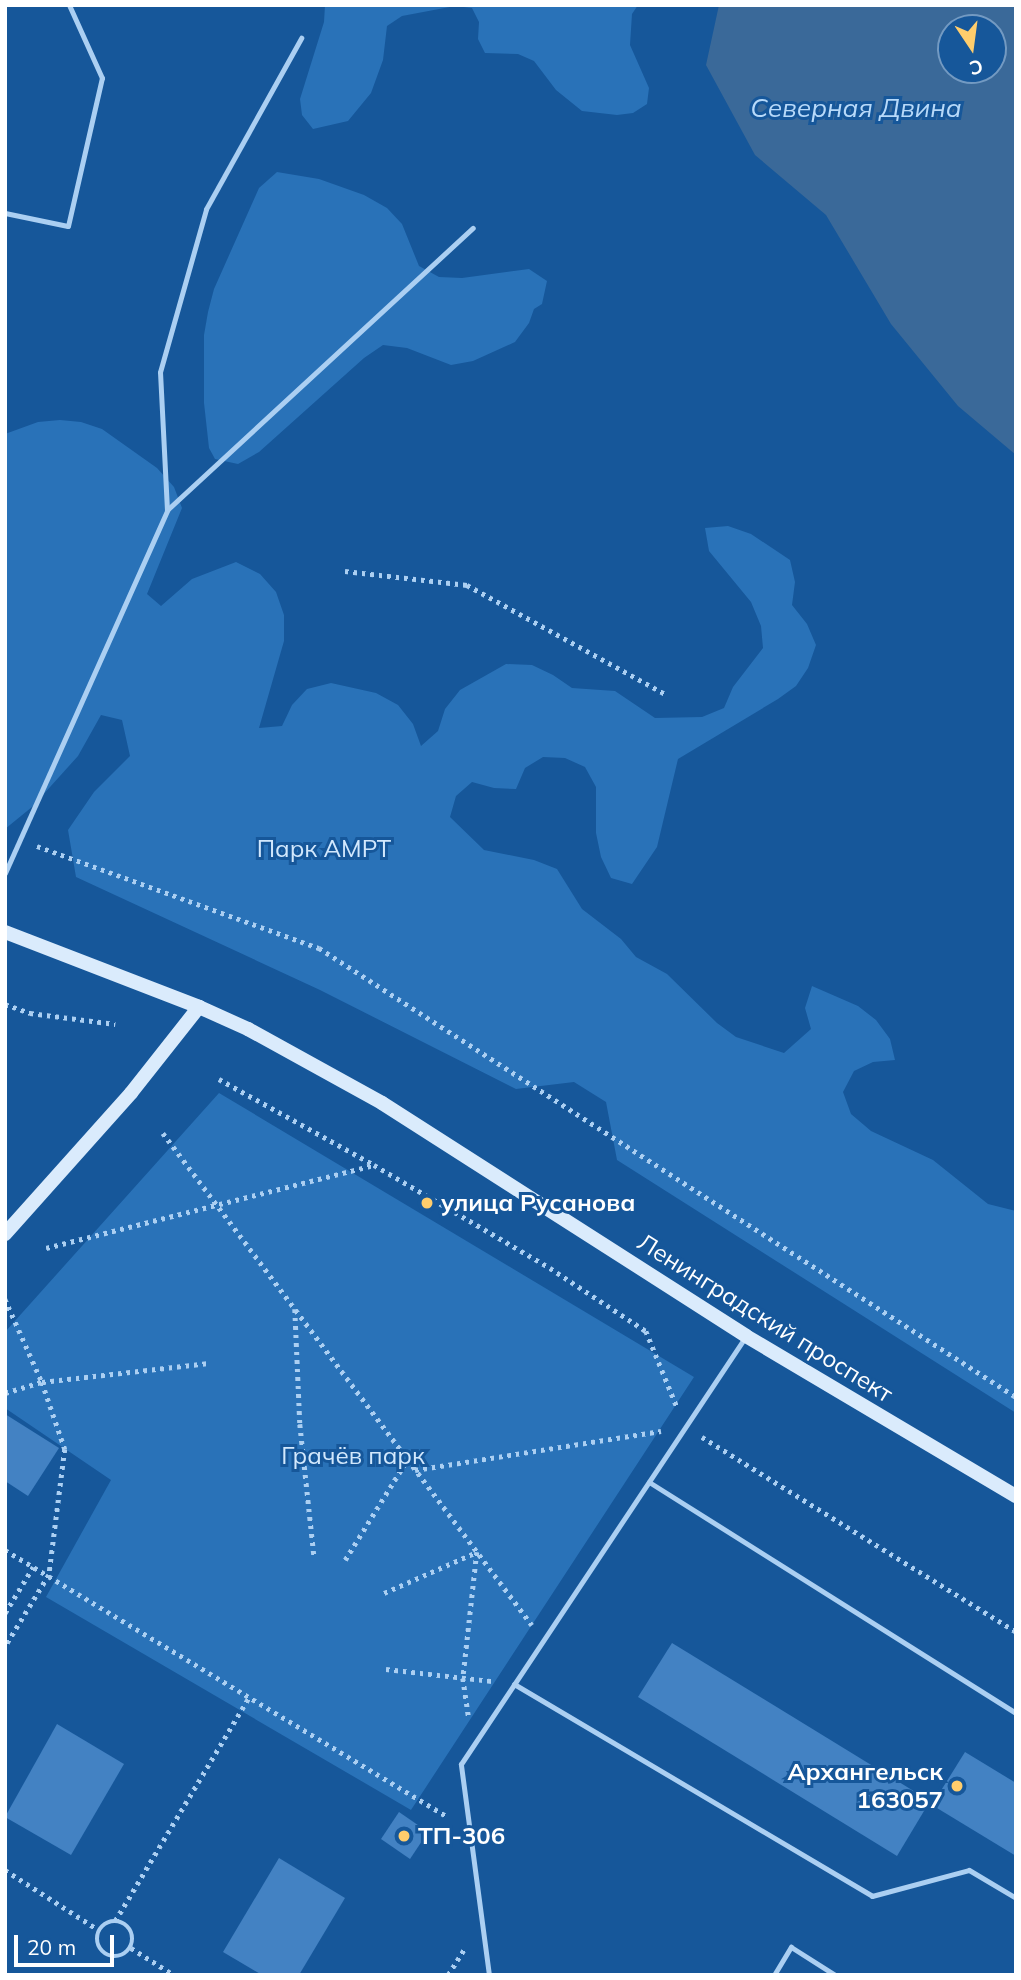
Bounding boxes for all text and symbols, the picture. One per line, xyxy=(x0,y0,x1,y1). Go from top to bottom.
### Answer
north arrow xyxy=(937,14,1007,84)
text: С xyxy=(967,54,985,81)
water label: Северная Двина xyxy=(750,92,962,124)
park label: Парк АМРТ xyxy=(257,835,391,863)
place label: улица Русанова xyxy=(441,1189,635,1217)
marker: улица Русанова xyxy=(419,1195,435,1211)
street label: Ленинградский проспект xyxy=(632,1228,898,1408)
park label: Грачёв парк xyxy=(281,1442,425,1470)
place label: Архангельск 163057 xyxy=(788,1758,943,1814)
marker: Архангельск 163057 xyxy=(949,1778,965,1794)
place label: ТП-306 xyxy=(418,1822,505,1850)
marker: ТП-306 xyxy=(396,1828,412,1844)
scale bar xyxy=(18,1920,117,1964)
text: 20 m xyxy=(27,1934,76,1960)

